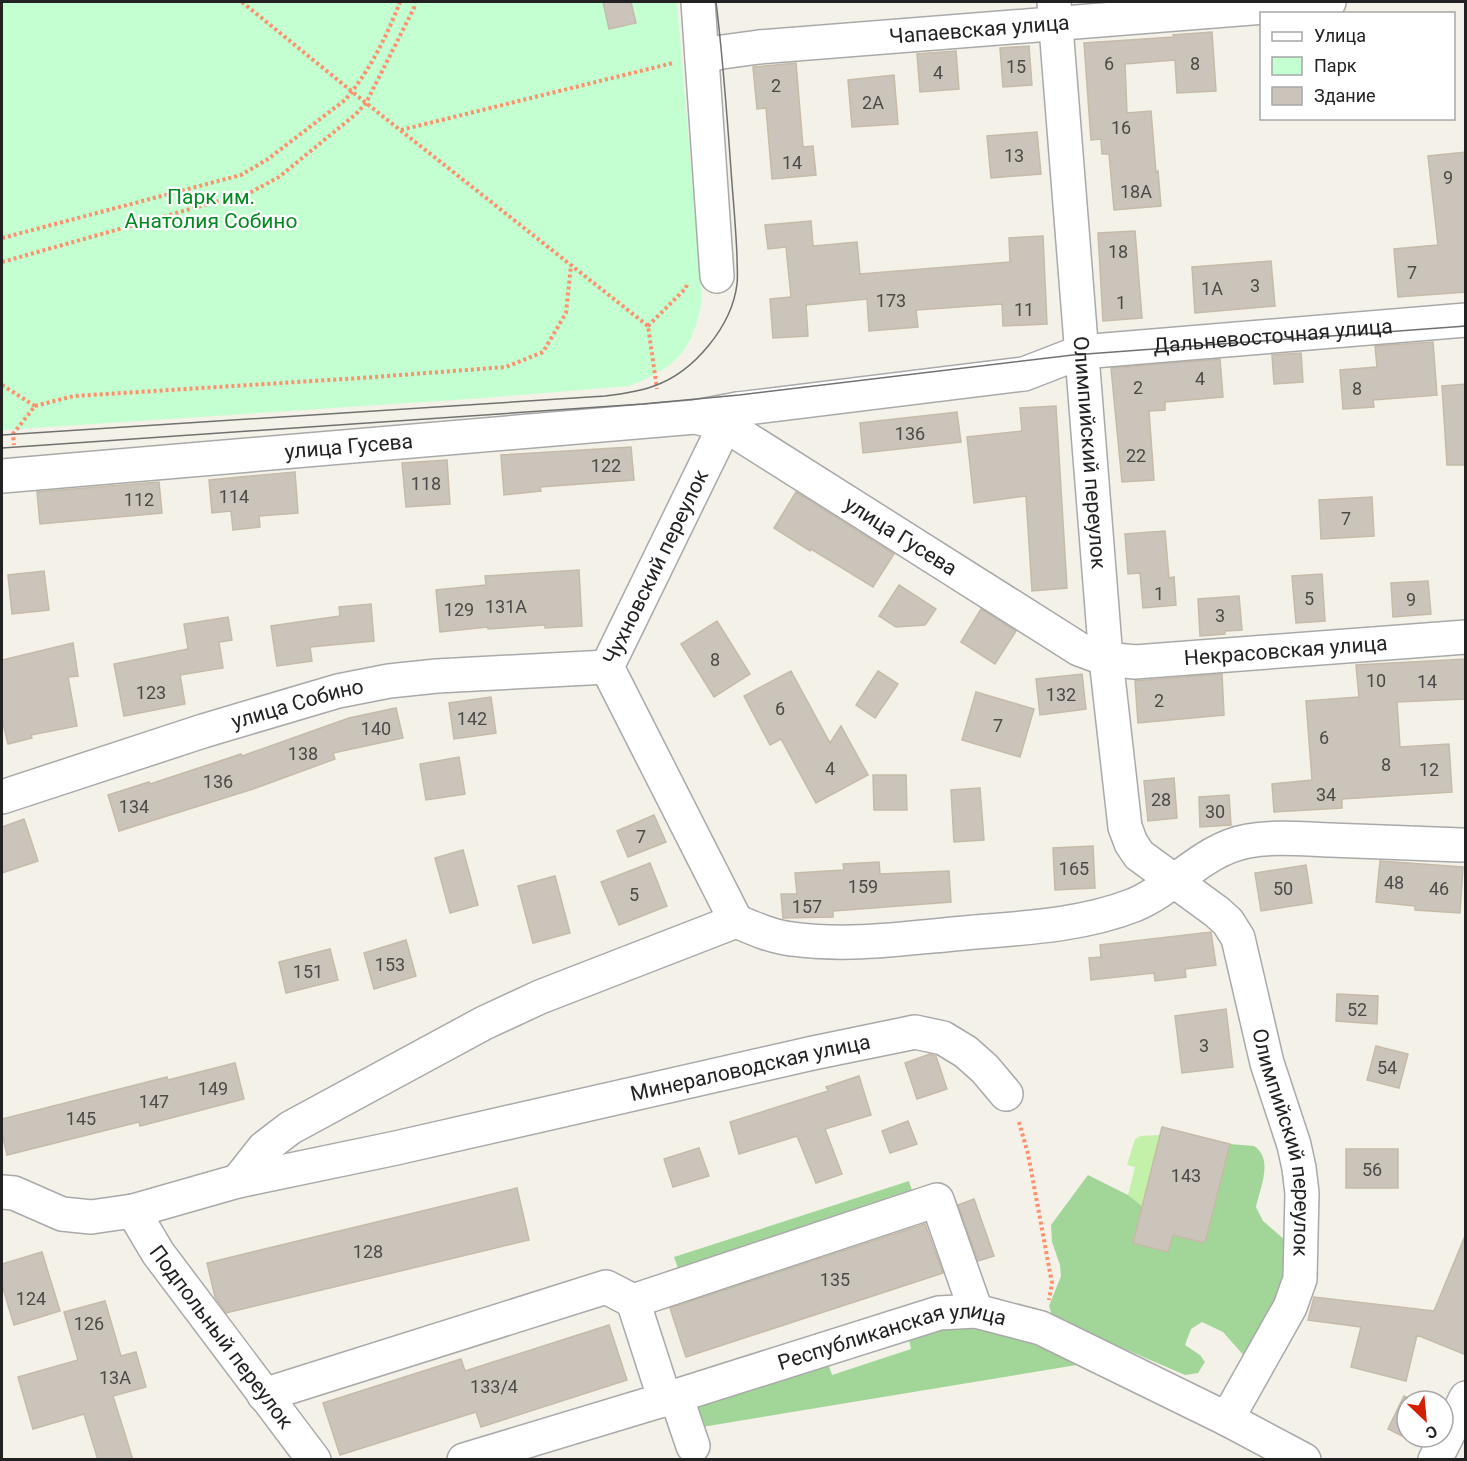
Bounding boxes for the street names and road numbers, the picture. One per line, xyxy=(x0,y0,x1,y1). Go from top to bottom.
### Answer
street label: Чапаевская улица xyxy=(888,11,1070,49)
street label: Дальневосточная улица xyxy=(1152,314,1394,358)
street label: Олимпийский переулок xyxy=(1068,335,1111,571)
street label: улица Гусева xyxy=(284,429,414,464)
street label: Чухновский переулок xyxy=(598,465,714,668)
street label: улица Гусева xyxy=(840,492,961,581)
street label: Некрасовская улица xyxy=(1183,631,1388,670)
street label: улица Собино xyxy=(229,674,366,734)
street label: Олимпийский переулок xyxy=(1247,1026,1314,1257)
street label: Минераловодская улица xyxy=(628,1029,873,1106)
street label: Подпольный переулок xyxy=(144,1241,298,1434)
street label: Республиканская улица xyxy=(775,1298,1009,1375)

